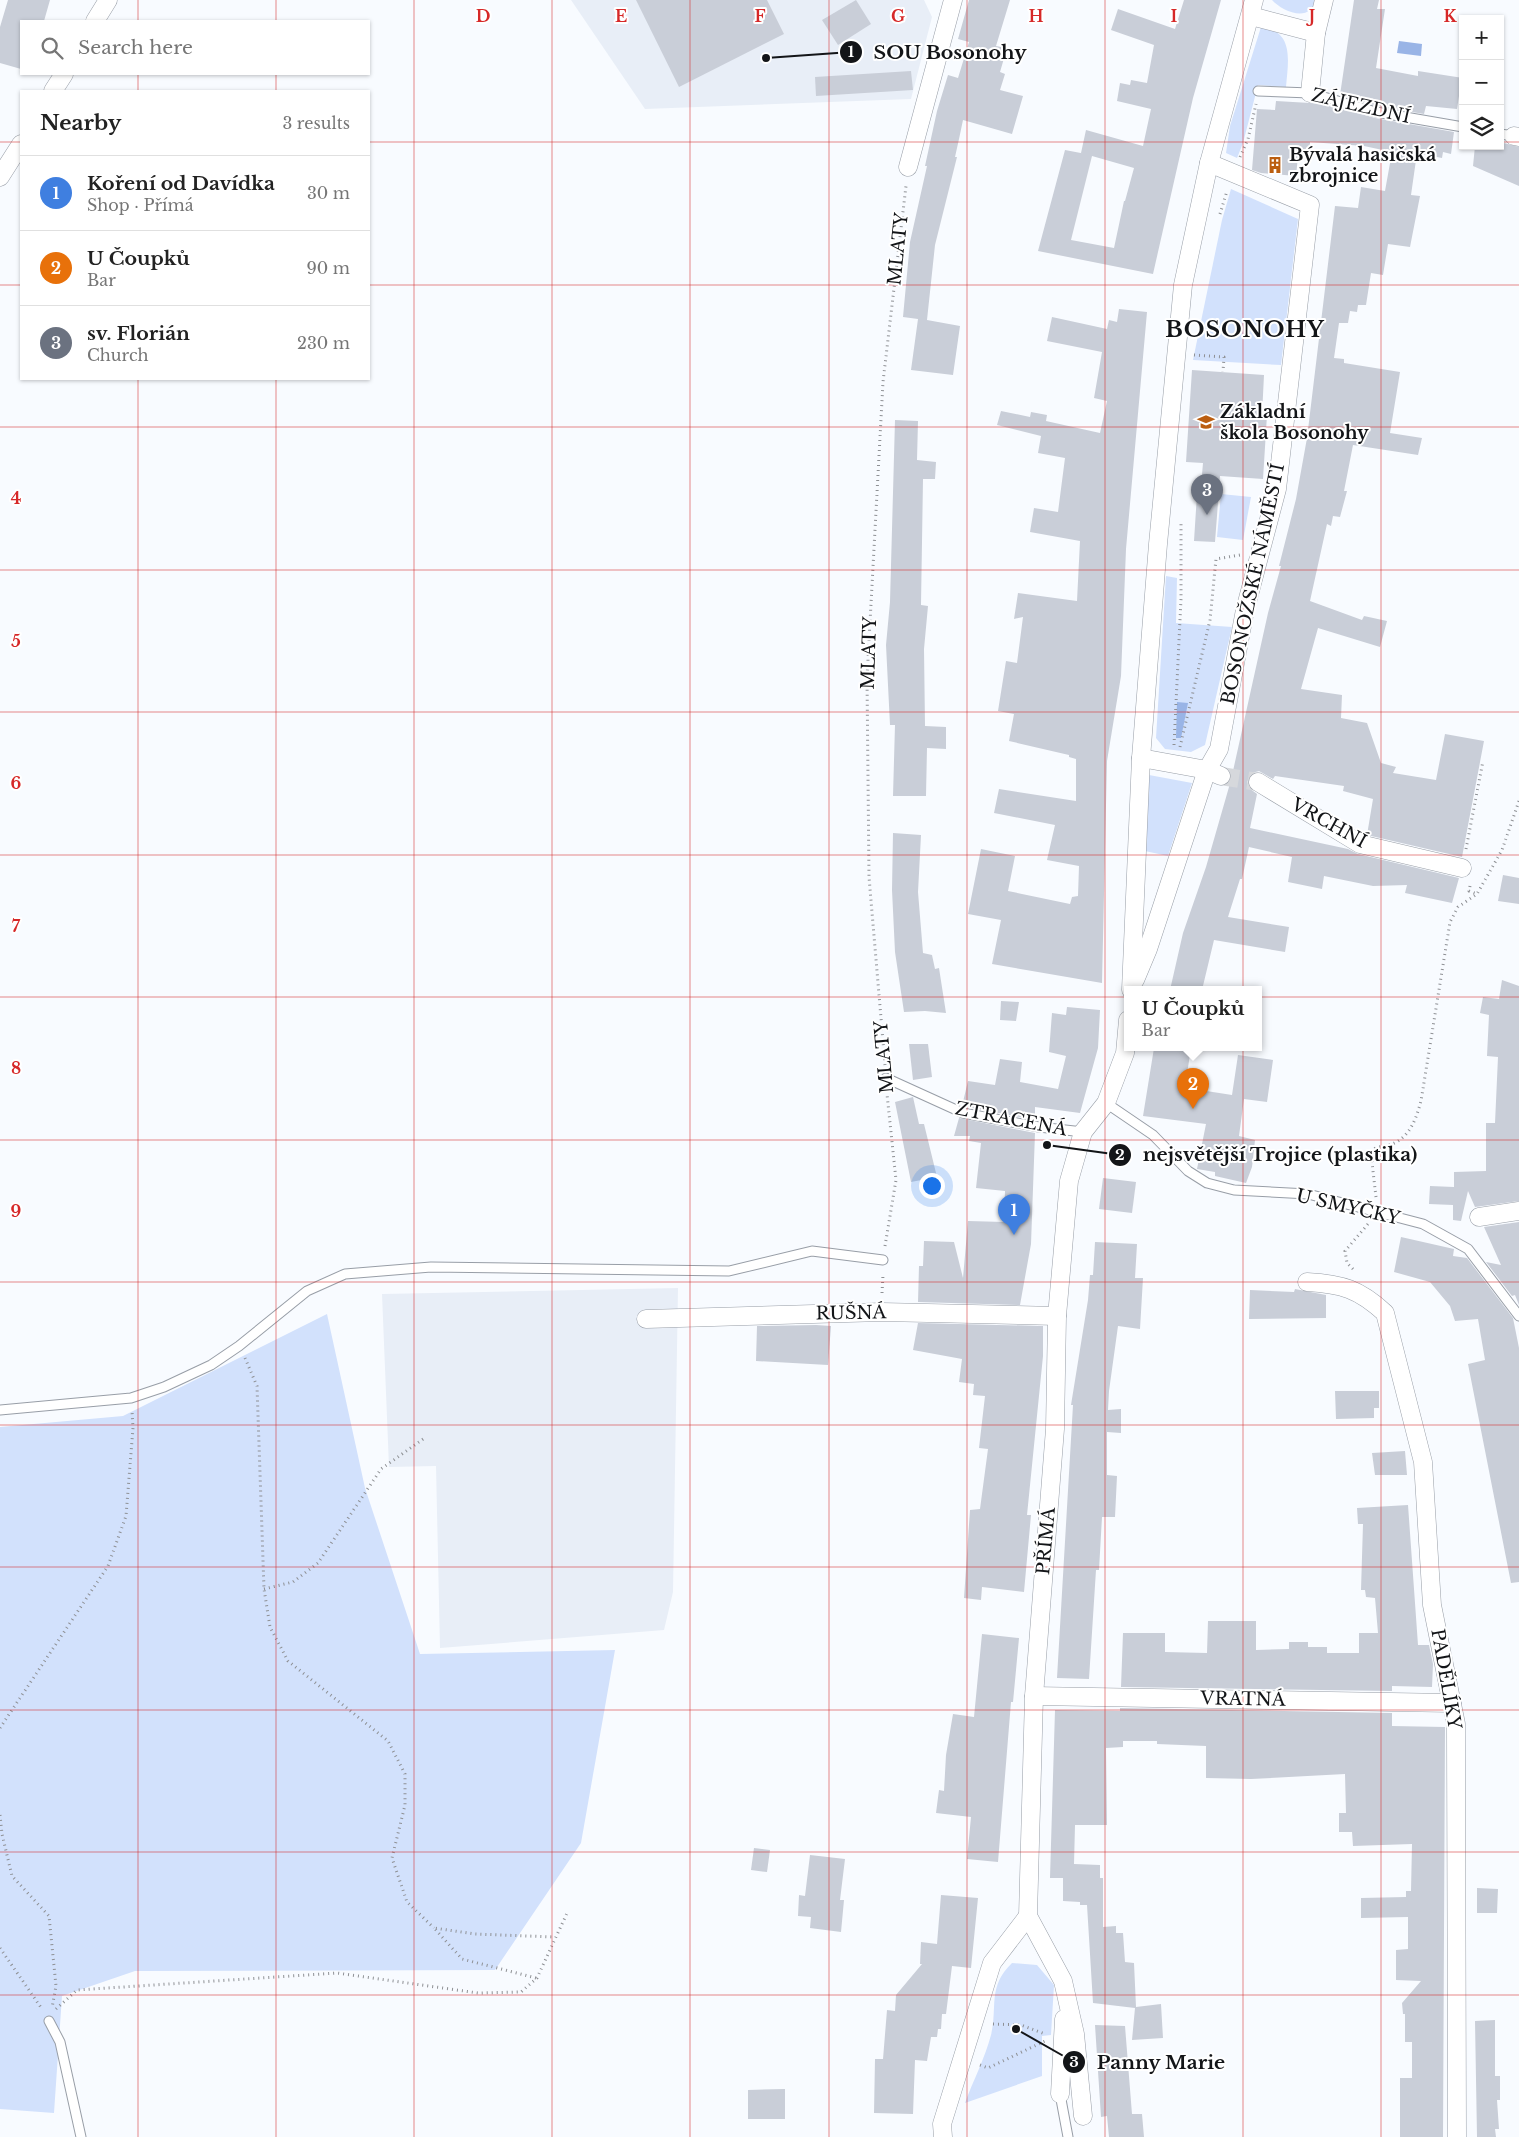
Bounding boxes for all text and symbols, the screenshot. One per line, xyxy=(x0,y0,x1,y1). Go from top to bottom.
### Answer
text: D xyxy=(476,6,490,26)
text: E xyxy=(615,6,627,26)
text: F xyxy=(754,6,766,26)
text: G xyxy=(891,6,905,26)
text: H xyxy=(1028,6,1044,26)
text: I xyxy=(1171,6,1178,26)
text: J xyxy=(1306,6,1315,26)
text: K xyxy=(1443,6,1457,26)
map controls xyxy=(1459,15,1504,150)
button: + xyxy=(1459,15,1504,60)
search box xyxy=(20,20,370,75)
icon: search xyxy=(38,34,66,62)
callout: SOU Bosonohy xyxy=(838,35,1036,69)
text: Search here xyxy=(78,36,193,59)
text: SOU Bosonohy xyxy=(874,41,1027,64)
text: 1 xyxy=(848,42,855,61)
button: − xyxy=(1459,60,1504,105)
street label: ZÁJEZDNÍ xyxy=(1309,83,1413,128)
button: layers xyxy=(1459,105,1504,150)
text: Nearby xyxy=(40,110,121,136)
text: 3 results xyxy=(282,113,350,133)
place label: Bývalá hasičská zbrojnice xyxy=(1289,144,1437,187)
building icon: Bývalá hasičská zbrojnice xyxy=(1265,155,1285,175)
text: Koření od Davídka xyxy=(87,172,275,195)
text: 1 xyxy=(53,183,59,203)
text: 30 m xyxy=(307,183,350,203)
text: Shop · Přímá xyxy=(87,195,194,215)
street label: MLATY xyxy=(883,211,913,286)
text: U Čoupků xyxy=(87,247,190,270)
text: 2 xyxy=(51,258,61,278)
text: 90 m xyxy=(307,258,350,278)
text: Bar xyxy=(87,270,116,290)
district label: BOSONOHY xyxy=(1165,316,1325,343)
text: sv. Florián xyxy=(87,322,190,345)
text: 3 xyxy=(51,333,61,353)
text: 230 m xyxy=(297,333,350,353)
text: Church xyxy=(87,345,149,365)
place label: Základní škola Bosonohy xyxy=(1220,401,1369,444)
school or university icon: Základní škola Bosonohy xyxy=(1196,412,1216,432)
street label: BOSONOŽSKÉ NÁMĚSTÍ xyxy=(1216,461,1289,706)
pin: 3 xyxy=(1191,474,1223,515)
text: 4 xyxy=(11,488,21,508)
street label: MLATY xyxy=(857,615,881,690)
text: 5 xyxy=(11,631,21,651)
text: 6 xyxy=(11,773,22,793)
street label: VRCHNÍ xyxy=(1287,792,1371,853)
text: 7 xyxy=(12,916,21,936)
popup xyxy=(1124,986,1262,1051)
text: U Čoupků xyxy=(1142,997,1244,1020)
street label: MLATY xyxy=(870,1019,898,1094)
text: Bar xyxy=(1142,1020,1170,1040)
text: 8 xyxy=(11,1058,21,1078)
pin: 2 xyxy=(1177,1068,1209,1109)
street label: ZTRACENÁ xyxy=(953,1096,1070,1141)
callout: nejsvětější Trojice (plastika) xyxy=(1108,1138,1428,1172)
text: nejsvětější Trojice (plastika) xyxy=(1143,1143,1417,1166)
text: 2 xyxy=(1115,1145,1125,1164)
your location xyxy=(919,1173,945,1199)
street label: U SMYČKY xyxy=(1294,1183,1403,1230)
pin: 1 xyxy=(998,1194,1030,1235)
text: 9 xyxy=(11,1201,22,1221)
street label: RUŠNÁ xyxy=(815,1300,888,1325)
street label: PŘÍMÁ xyxy=(1031,1505,1060,1576)
street label: PADĚLÍKY xyxy=(1426,1627,1467,1732)
street label: VRATNÁ xyxy=(1199,1686,1287,1711)
callout: Panny Marie xyxy=(1062,2045,1236,2079)
text: Panny Marie xyxy=(1097,2051,1225,2074)
text: 3 xyxy=(1069,2052,1079,2071)

